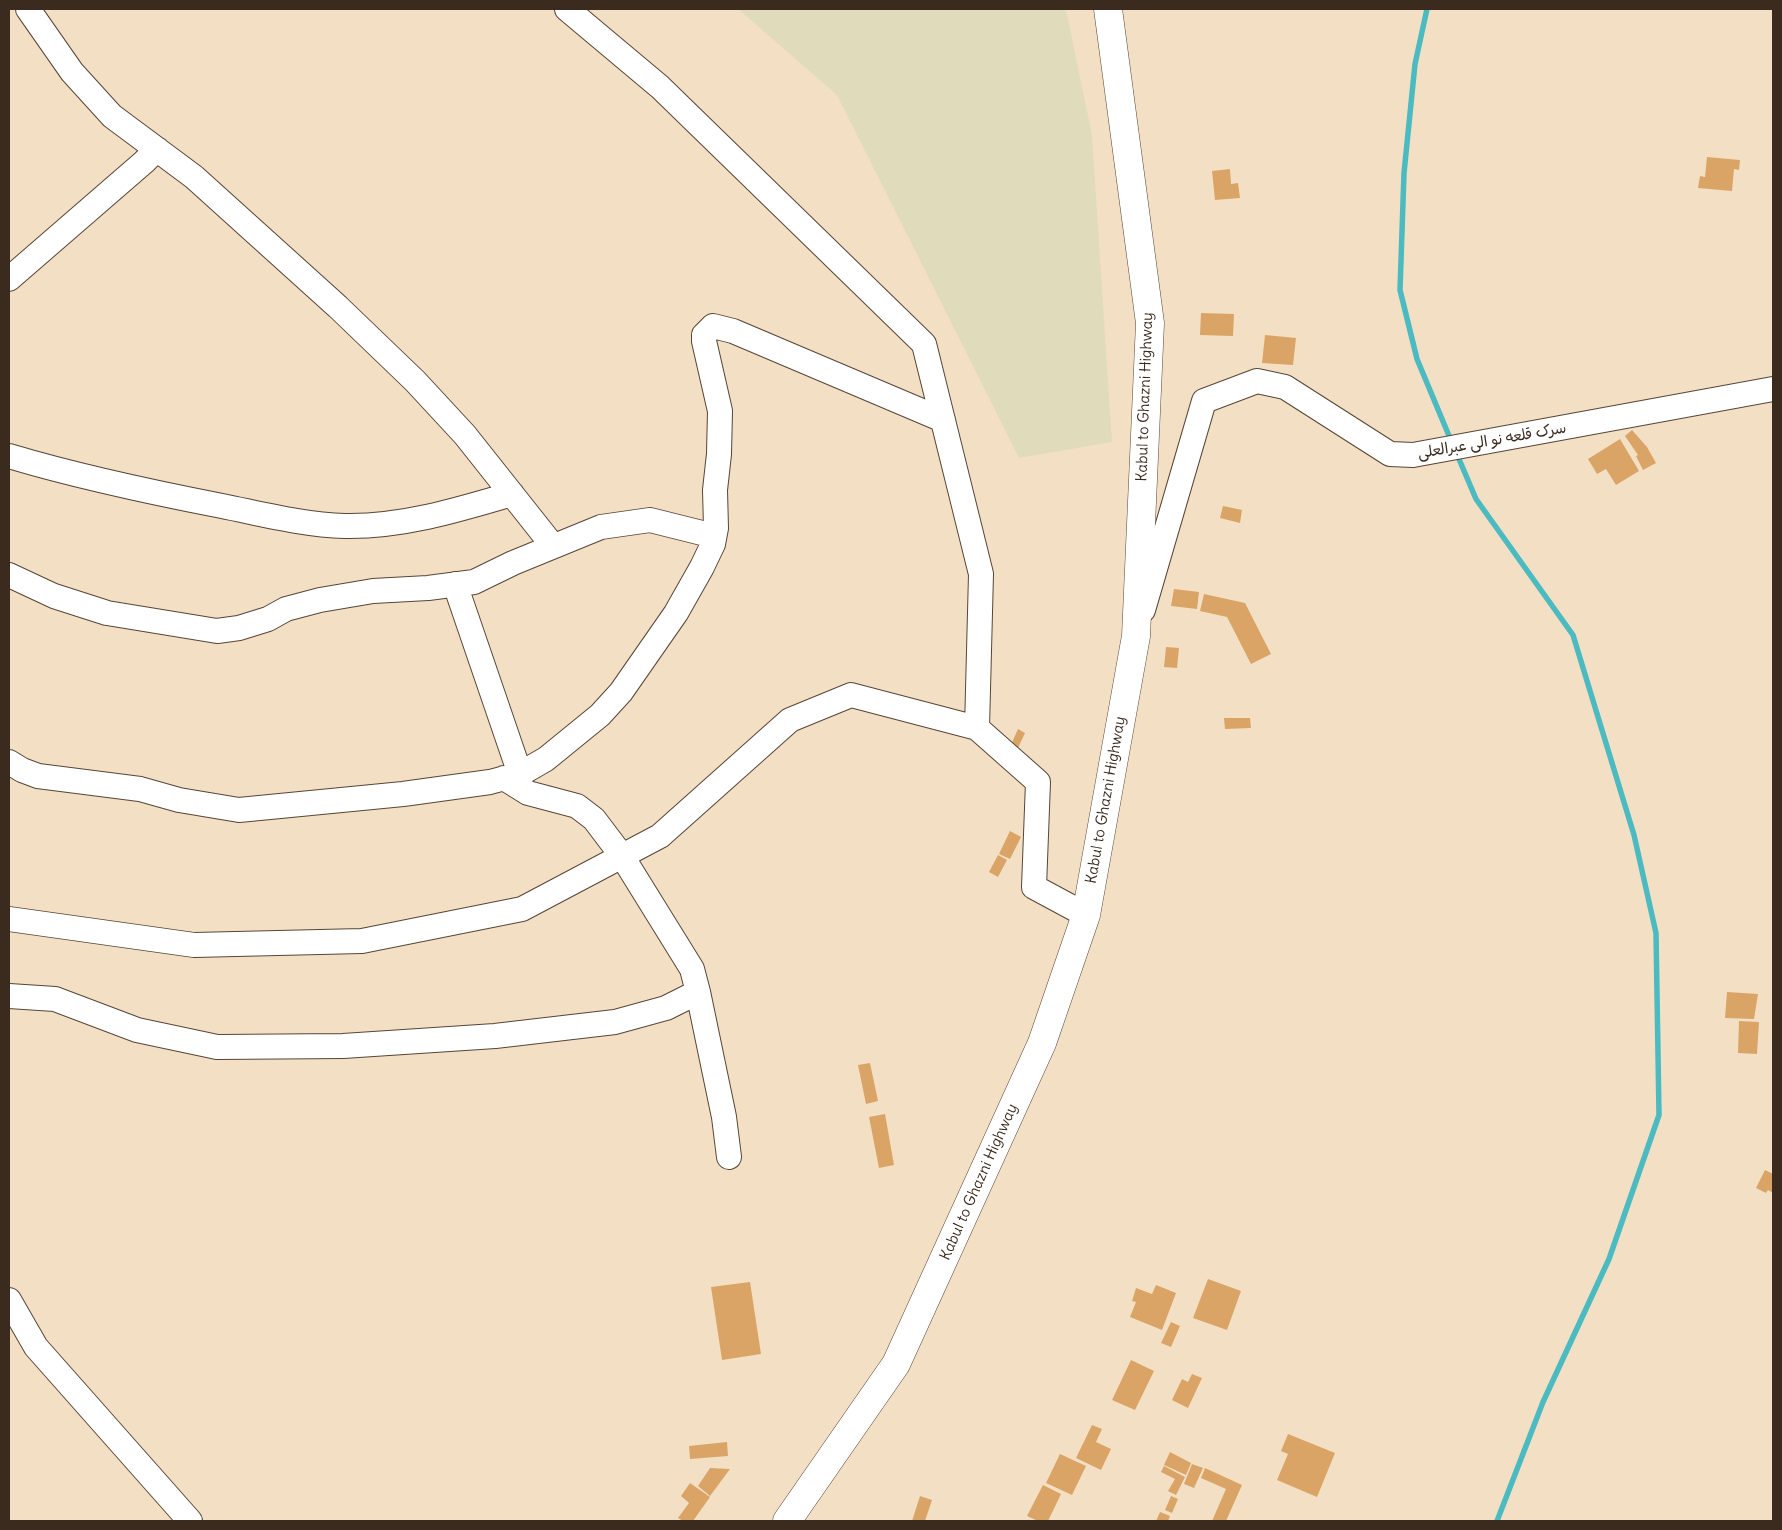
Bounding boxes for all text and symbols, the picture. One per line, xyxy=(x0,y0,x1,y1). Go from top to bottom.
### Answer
street label: Kabul to Ghazni Highway xyxy=(1133,312,1157,482)
street label: سرک قلعه نو الی عبرالعلی xyxy=(1416,419,1568,463)
street label: Kabul to Ghazni Highway xyxy=(1082,715,1130,885)
street label: Kabul to Ghazni Highway xyxy=(936,1101,1022,1263)

